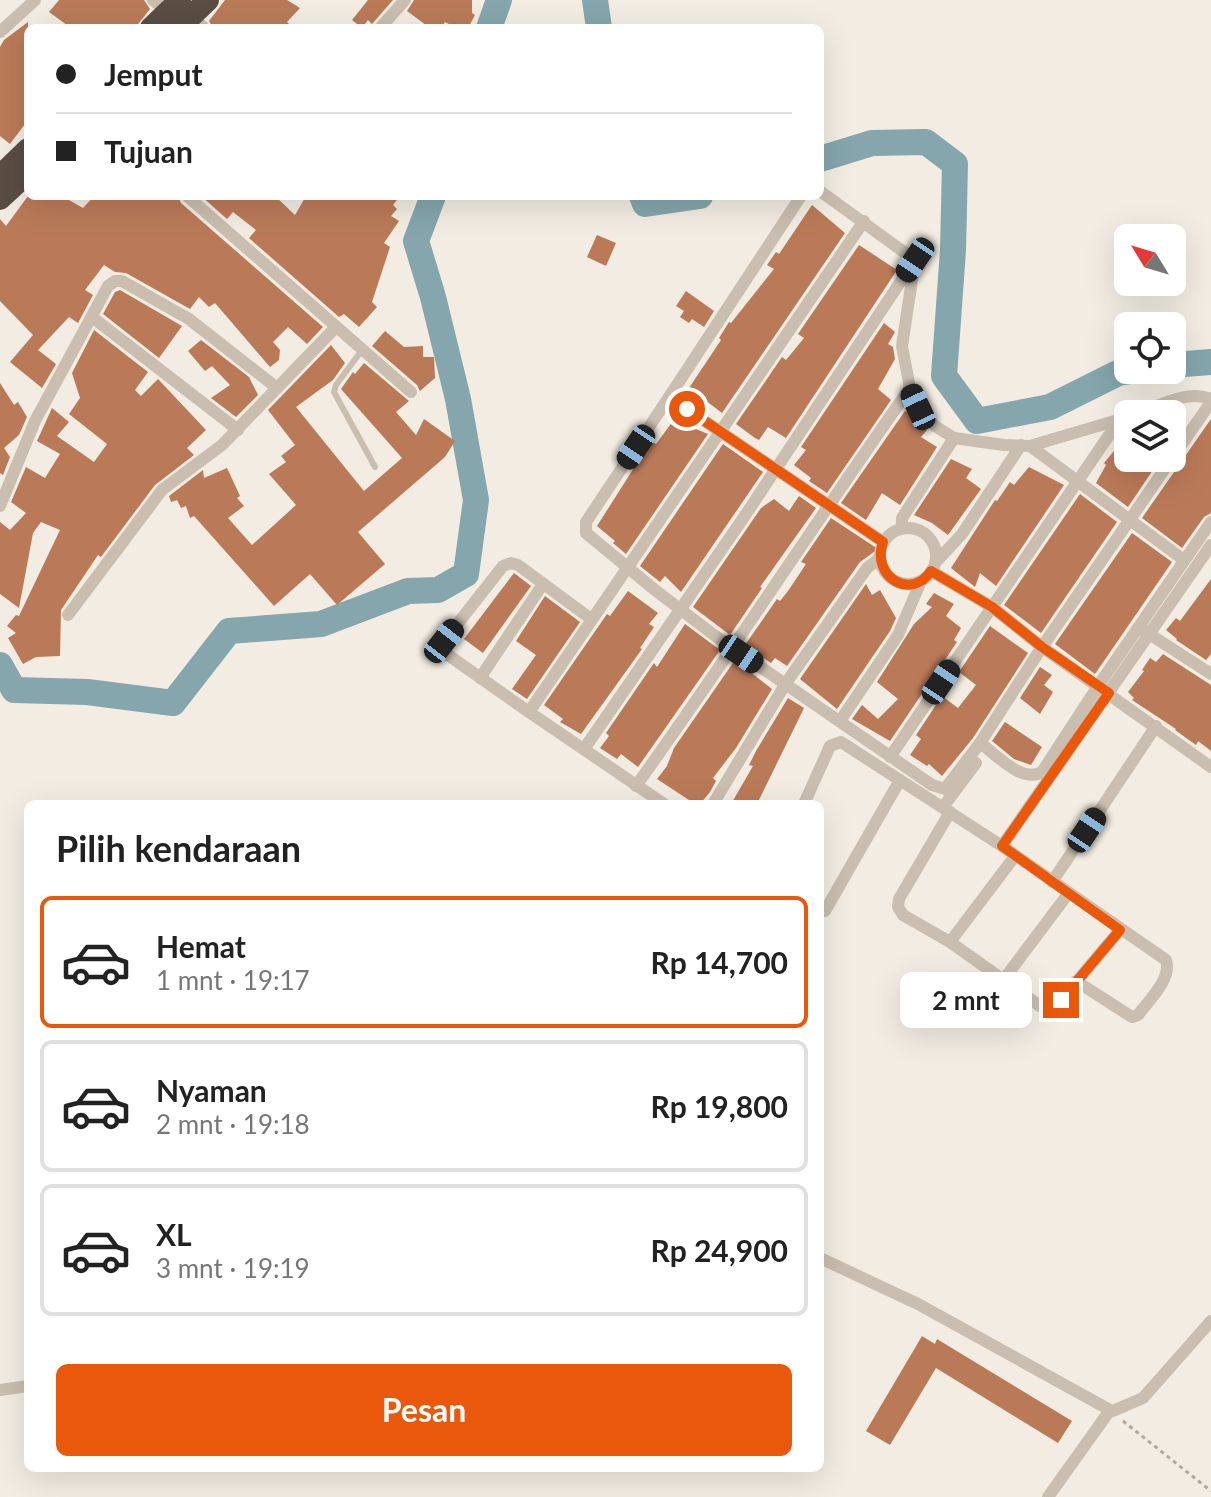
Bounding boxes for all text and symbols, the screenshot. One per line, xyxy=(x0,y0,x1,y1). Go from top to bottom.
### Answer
text: Jemput xyxy=(104,56,203,92)
text: Tujuan xyxy=(104,133,193,169)
north arrow xyxy=(1114,224,1186,296)
map controls xyxy=(1114,224,1186,472)
car xyxy=(892,233,938,287)
button: locate xyxy=(1114,312,1186,384)
car xyxy=(897,380,939,434)
route start xyxy=(669,391,705,427)
button: layers xyxy=(1114,400,1186,472)
car xyxy=(613,420,659,474)
car xyxy=(420,615,468,667)
car xyxy=(714,631,768,677)
car xyxy=(918,655,964,709)
car xyxy=(1064,803,1110,857)
text: Pilih kendaraan xyxy=(56,826,301,870)
icon: car xyxy=(60,926,132,998)
text: Hemat xyxy=(156,928,246,964)
text: Rp 14,700 xyxy=(651,944,788,980)
text: 1 mnt · 19:17 xyxy=(156,964,310,996)
callout: 2 mnt xyxy=(901,972,1033,1028)
route end xyxy=(1043,982,1079,1018)
text: 2 mnt xyxy=(932,984,1000,1016)
icon: car xyxy=(60,1070,132,1142)
text: Nyaman xyxy=(156,1072,267,1108)
text: Rp 19,800 xyxy=(651,1088,788,1124)
text: 2 mnt · 19:18 xyxy=(156,1108,310,1140)
icon: car xyxy=(60,1214,132,1286)
text: XL xyxy=(156,1216,192,1252)
text: Rp 24,900 xyxy=(651,1232,788,1268)
text: 3 mnt · 19:19 xyxy=(156,1252,310,1284)
button: Pesan xyxy=(56,1364,792,1456)

